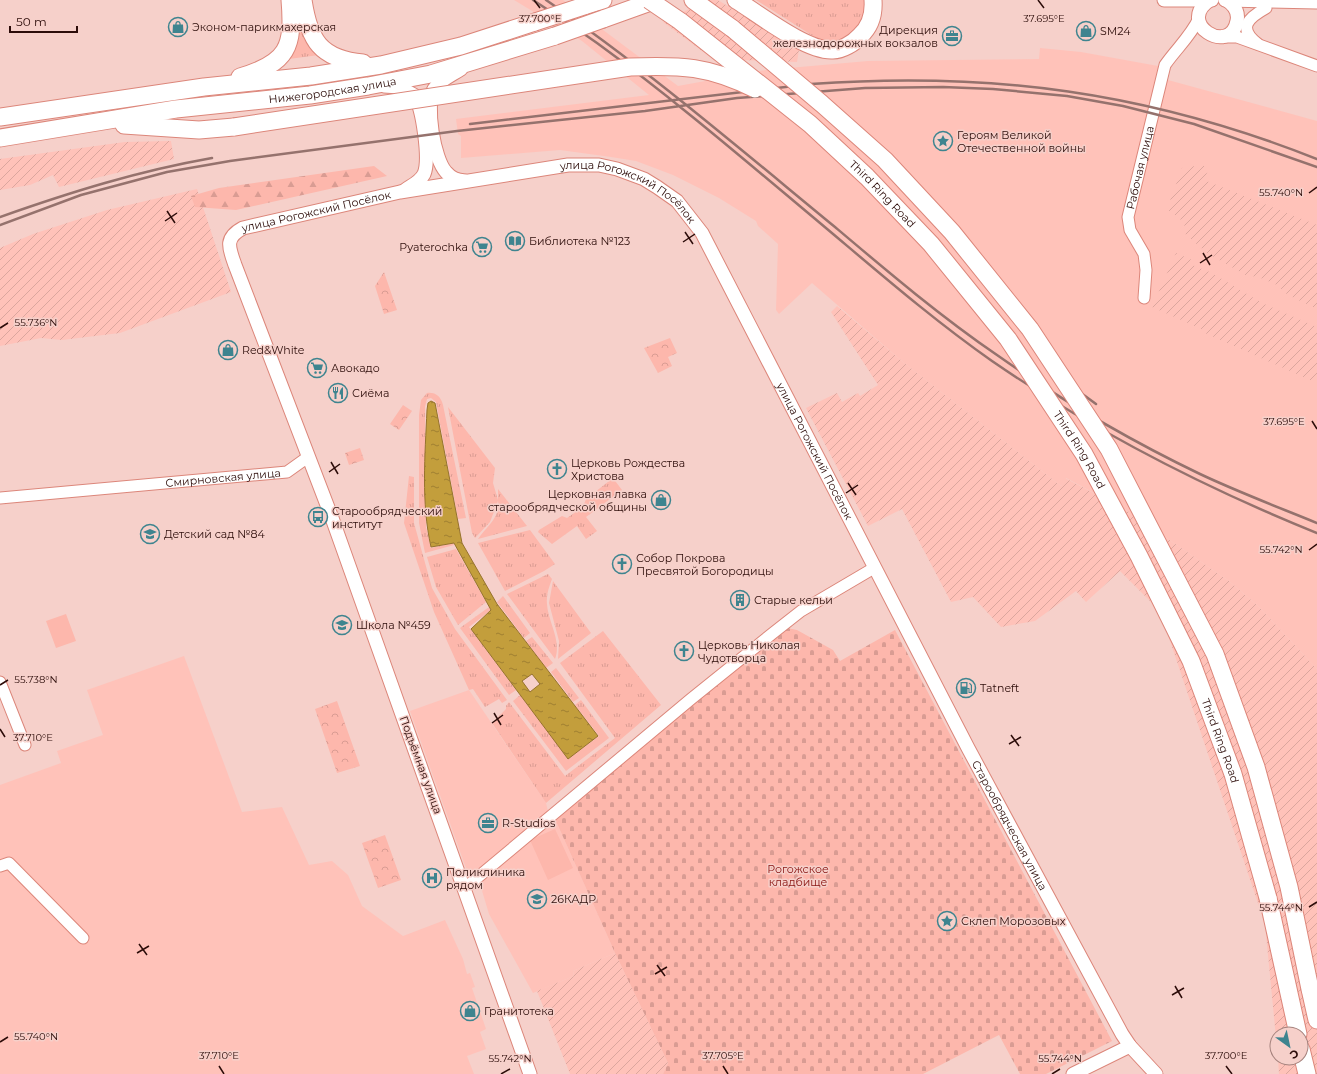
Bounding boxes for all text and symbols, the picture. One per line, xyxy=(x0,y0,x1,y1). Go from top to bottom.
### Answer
scale bar xyxy=(10,8,77,34)
text: 37.700°E xyxy=(519,12,562,25)
text: 37.695°E xyxy=(1023,12,1065,25)
text: 50 m xyxy=(16,14,47,29)
shop icon: Эконом-парикмахерская xyxy=(167,16,189,38)
place label: Эконом-парикмахерская xyxy=(192,20,336,34)
shop icon: SM24 xyxy=(1075,20,1097,42)
place label: Дирекция железнодорожных вокзалов xyxy=(773,23,938,50)
place label: SM24 xyxy=(1100,24,1131,38)
office icon: Дирекция железнодорожных вокзалов xyxy=(941,25,963,47)
street label: Нижегородская улица xyxy=(268,74,397,106)
street label: Рабочая улица xyxy=(1123,124,1157,211)
place label: Героям Великой Отечественной войны xyxy=(957,128,1086,155)
place icon: Героям Великой Отечественной войны xyxy=(932,130,954,152)
street label: Third Ring Road xyxy=(846,157,919,231)
street label: улица Рогожский Посёлок xyxy=(558,158,699,227)
text: 55.740°N xyxy=(1259,186,1303,199)
street label: улица Рогожский Посёлок xyxy=(239,187,393,235)
library icon: Библиотека №123 xyxy=(504,230,526,252)
place label: Библиотека №123 xyxy=(529,234,630,248)
supermarket icon: Pyaterochka xyxy=(471,236,493,258)
place label: Pyaterochka xyxy=(399,240,468,254)
text: 55.736°N xyxy=(15,316,57,329)
shop icon: Red&White xyxy=(217,339,239,361)
place label: Red&White xyxy=(242,343,305,357)
supermarket icon: Авокадо xyxy=(306,357,328,379)
place label: Авокадо xyxy=(331,361,380,375)
street label: улица Рогожский Посёлок xyxy=(773,379,856,523)
restaurant icon: Сиёма xyxy=(327,382,349,404)
place label: Сиёма xyxy=(352,386,389,400)
street label: Third Ring Road xyxy=(1050,408,1108,491)
text: 37.695°E xyxy=(1263,415,1305,428)
place label: Церковь Рождества Христова xyxy=(571,456,685,483)
church icon: Церковь Рождества Христова xyxy=(546,458,568,480)
street label: Смирновская улица xyxy=(165,466,281,490)
place label: Церковная лавка старообрядческой общины xyxy=(488,487,647,514)
shop icon: Церковная лавка старообрядческой общины xyxy=(650,489,672,511)
place label: Старообрядческий институт xyxy=(332,504,442,531)
bus stop icon: Старообрядческий институт xyxy=(307,506,329,528)
school or university icon: Детский сад №84 xyxy=(139,523,161,545)
place label: Детский сад №84 xyxy=(164,527,266,541)
text: 55.742°N xyxy=(1259,543,1303,556)
place label: Собор Покрова Пресвятой Богородицы xyxy=(636,551,774,578)
church icon: Собор Покрова Пресвятой Богородицы xyxy=(611,553,633,575)
building icon: Старые кельи xyxy=(729,589,751,611)
place label: Старые кельи xyxy=(754,593,833,607)
school or university icon: Школа №459 xyxy=(331,614,353,636)
place label: Школа №459 xyxy=(356,618,431,632)
place label: Церковь Николая Чудотворца xyxy=(698,638,800,665)
church icon: Церковь Николая Чудотворца xyxy=(673,640,695,662)
text: 55.738°N xyxy=(14,673,58,686)
fuel station icon: Tatneft xyxy=(955,677,977,699)
place label: Tatneft xyxy=(980,681,1020,695)
street label: Third Ring Road xyxy=(1199,697,1242,785)
street label: Подъёмная улица xyxy=(397,714,445,816)
text: 37.710°E xyxy=(13,731,53,744)
street label: Старообрядческая улица xyxy=(969,758,1050,893)
office icon: R-Studios xyxy=(477,812,499,834)
place label: R-Studios xyxy=(502,816,556,830)
park label: Рогожское кладбище xyxy=(767,862,829,889)
place label: Поликлиника рядом xyxy=(446,865,525,892)
hospital icon: Поликлиника рядом xyxy=(421,867,443,889)
school or university icon: 26КАДР xyxy=(526,888,548,910)
place label: 26КАДР xyxy=(551,892,596,906)
text: 55.744°N xyxy=(1259,901,1303,914)
place icon: Склеп Морозовых xyxy=(936,910,958,932)
place label: Склеп Морозовых xyxy=(961,914,1066,928)
shop icon: Гранитотека xyxy=(459,1000,481,1022)
place label: Гранитотека xyxy=(484,1004,554,1018)
north arrow xyxy=(1269,1026,1309,1066)
text: 55.740°N xyxy=(14,1030,58,1043)
text: С xyxy=(1287,1046,1302,1062)
text: 37.710°E xyxy=(199,1049,239,1062)
text: 37.705°E xyxy=(702,1049,744,1062)
text: 37.700°E xyxy=(1205,1049,1248,1062)
text: 55.742°N xyxy=(488,1052,532,1065)
text: 55.744°N xyxy=(1038,1052,1082,1065)

